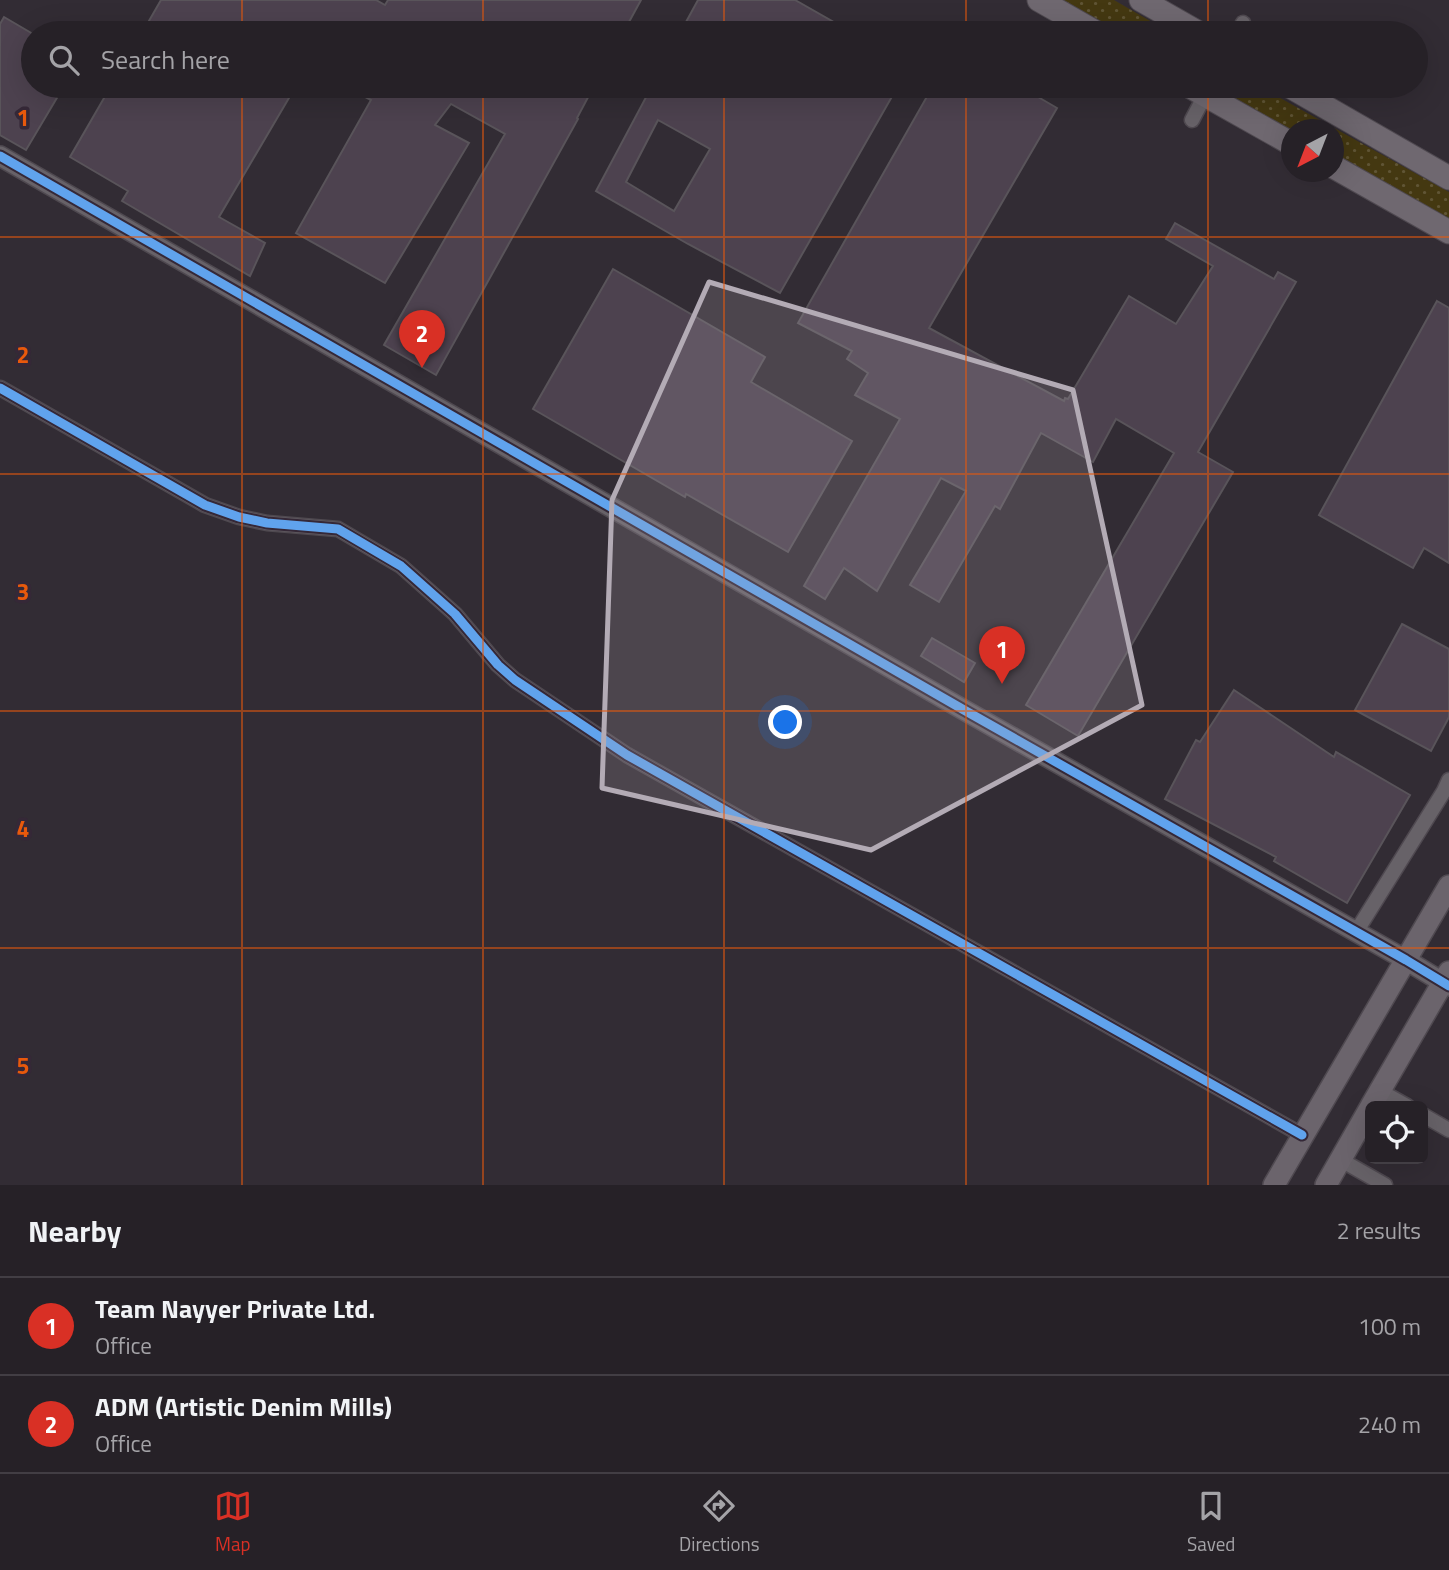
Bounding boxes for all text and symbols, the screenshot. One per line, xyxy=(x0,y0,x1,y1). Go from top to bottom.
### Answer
search box xyxy=(21,21,1428,98)
text: Search here xyxy=(101,40,230,79)
icon: search xyxy=(45,41,83,79)
text: 1 xyxy=(17,100,29,135)
north arrow xyxy=(1281,119,1344,182)
pin: 2 xyxy=(399,310,445,368)
text: 2 xyxy=(17,337,29,372)
text: 3 xyxy=(17,574,29,609)
pin: 1 xyxy=(979,626,1025,684)
your location xyxy=(768,705,802,739)
text: 4 xyxy=(17,811,29,846)
text: 5 xyxy=(17,1048,29,1083)
map controls xyxy=(1365,1101,1428,1164)
button: locate xyxy=(1365,1101,1428,1164)
text: Nearby xyxy=(28,1208,121,1254)
text: 2 results xyxy=(1337,1213,1421,1248)
text: Team Nayyer Private Ltd. xyxy=(95,1289,375,1328)
text: 1 xyxy=(45,1309,57,1344)
text: 100 m xyxy=(1358,1309,1421,1344)
text: Office xyxy=(95,1328,152,1363)
text: ADM (Artistic Denim Mills) xyxy=(95,1387,392,1426)
text: 2 xyxy=(45,1407,57,1442)
text: 240 m xyxy=(1358,1407,1421,1442)
text: Office xyxy=(95,1426,152,1461)
tab: Map xyxy=(214,1487,252,1558)
tab: Directions xyxy=(679,1487,760,1558)
tab: Saved xyxy=(1187,1487,1235,1558)

